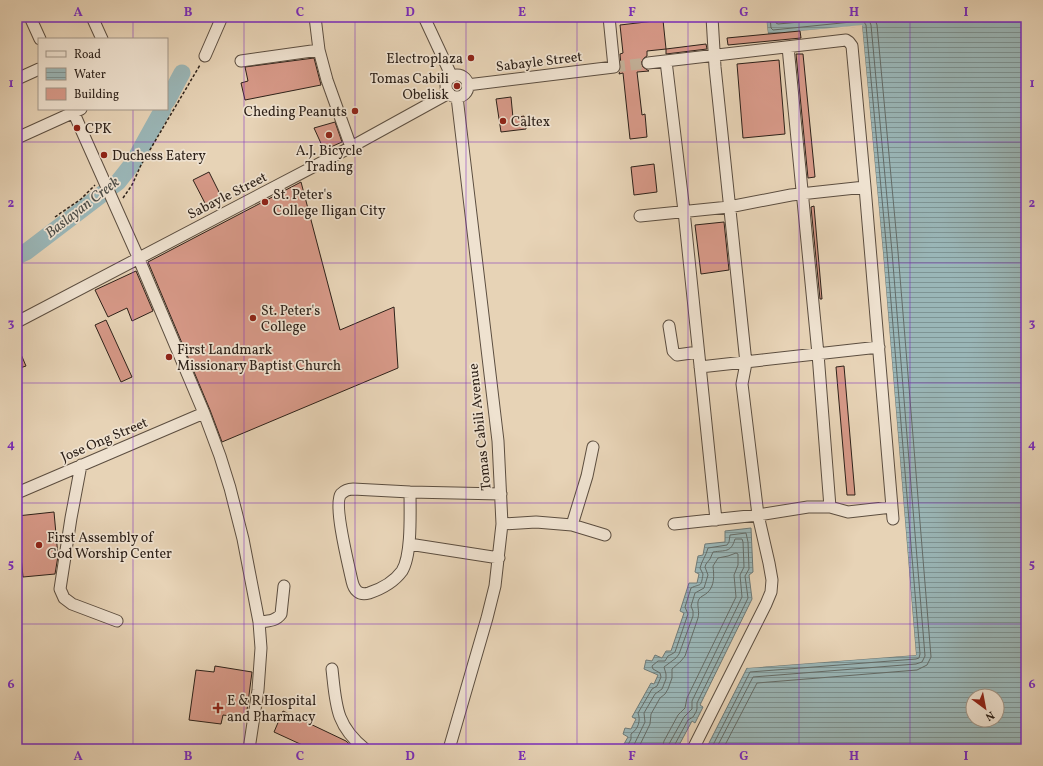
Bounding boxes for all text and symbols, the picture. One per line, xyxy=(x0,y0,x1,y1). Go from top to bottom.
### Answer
text: A xyxy=(73,4,83,22)
text: B xyxy=(184,4,193,22)
text: C xyxy=(296,4,304,22)
text: D xyxy=(405,4,415,22)
text: E xyxy=(518,4,526,22)
text: F xyxy=(628,4,636,22)
text: G xyxy=(739,4,749,22)
text: H xyxy=(849,4,859,22)
text: I xyxy=(964,4,969,22)
legend xyxy=(38,38,168,110)
text: Road xyxy=(74,47,101,63)
street label: Sabayle Street xyxy=(495,48,583,77)
place label: Electroplaza xyxy=(386,50,463,69)
marker: Electroplaza xyxy=(466,53,476,63)
text: Water xyxy=(74,67,106,83)
place label: Tomas Cabili Obelisk xyxy=(370,70,449,105)
text: 1 xyxy=(8,75,14,93)
text: 1 xyxy=(1029,75,1035,93)
marker: Tomas Cabili Obelisk xyxy=(452,81,462,91)
text: Building xyxy=(74,87,119,103)
place label: Cheding Peanuts xyxy=(244,103,347,122)
marker: Cheding Peanuts xyxy=(350,106,360,116)
place label: Caltex xyxy=(511,113,550,132)
marker: Caltex xyxy=(498,116,508,126)
place label: CPK xyxy=(85,120,112,139)
marker: CPK xyxy=(72,123,82,133)
marker: A.J. Bicycle Trading xyxy=(324,130,334,140)
place label: A.J. Bicycle Trading xyxy=(296,142,363,177)
place label: Duchess Eatery xyxy=(112,147,206,166)
marker: Duchess Eatery xyxy=(99,150,109,160)
street label: Sabayle Street xyxy=(185,168,271,225)
water label: Baslayan Creek xyxy=(41,172,125,244)
place label: St. Peter's College Iligan City xyxy=(273,186,386,221)
text: 2 xyxy=(8,195,15,213)
text: 2 xyxy=(1029,195,1036,213)
marker: St. Peter's College Iligan City xyxy=(260,197,270,207)
place label: St. Peter's College xyxy=(261,302,320,337)
marker: St. Peter's College xyxy=(248,313,258,323)
text: 3 xyxy=(8,315,15,333)
text: 3 xyxy=(1029,315,1036,333)
place label: First Landmark Missionary Baptist Church xyxy=(177,341,341,376)
marker: First Landmark Missionary Baptist Church xyxy=(164,352,174,362)
street label: Tomas Cabili Avenue xyxy=(464,362,497,491)
street label: Jose Ong Street xyxy=(58,413,151,467)
text: 4 xyxy=(7,436,15,454)
text: 4 xyxy=(1028,436,1036,454)
place label: First Assembly of God Worship Center xyxy=(47,529,172,564)
marker: First Assembly of God Worship Center xyxy=(34,540,44,550)
text: 5 xyxy=(8,556,14,574)
text: 5 xyxy=(1029,556,1035,574)
text: 6 xyxy=(7,676,15,694)
text: 6 xyxy=(1028,676,1036,694)
north arrow xyxy=(965,688,1005,728)
place label: E & R Hospital and Pharmacy xyxy=(227,692,316,727)
marker: E & R Hospital and Pharmacy xyxy=(212,702,224,714)
text: N xyxy=(982,707,997,724)
text: A xyxy=(73,748,83,766)
text: B xyxy=(184,748,193,766)
text: C xyxy=(296,748,304,766)
text: D xyxy=(405,748,415,766)
text: E xyxy=(518,748,526,766)
text: F xyxy=(628,748,636,766)
text: G xyxy=(739,748,749,766)
text: H xyxy=(849,748,859,766)
text: I xyxy=(964,748,969,766)

